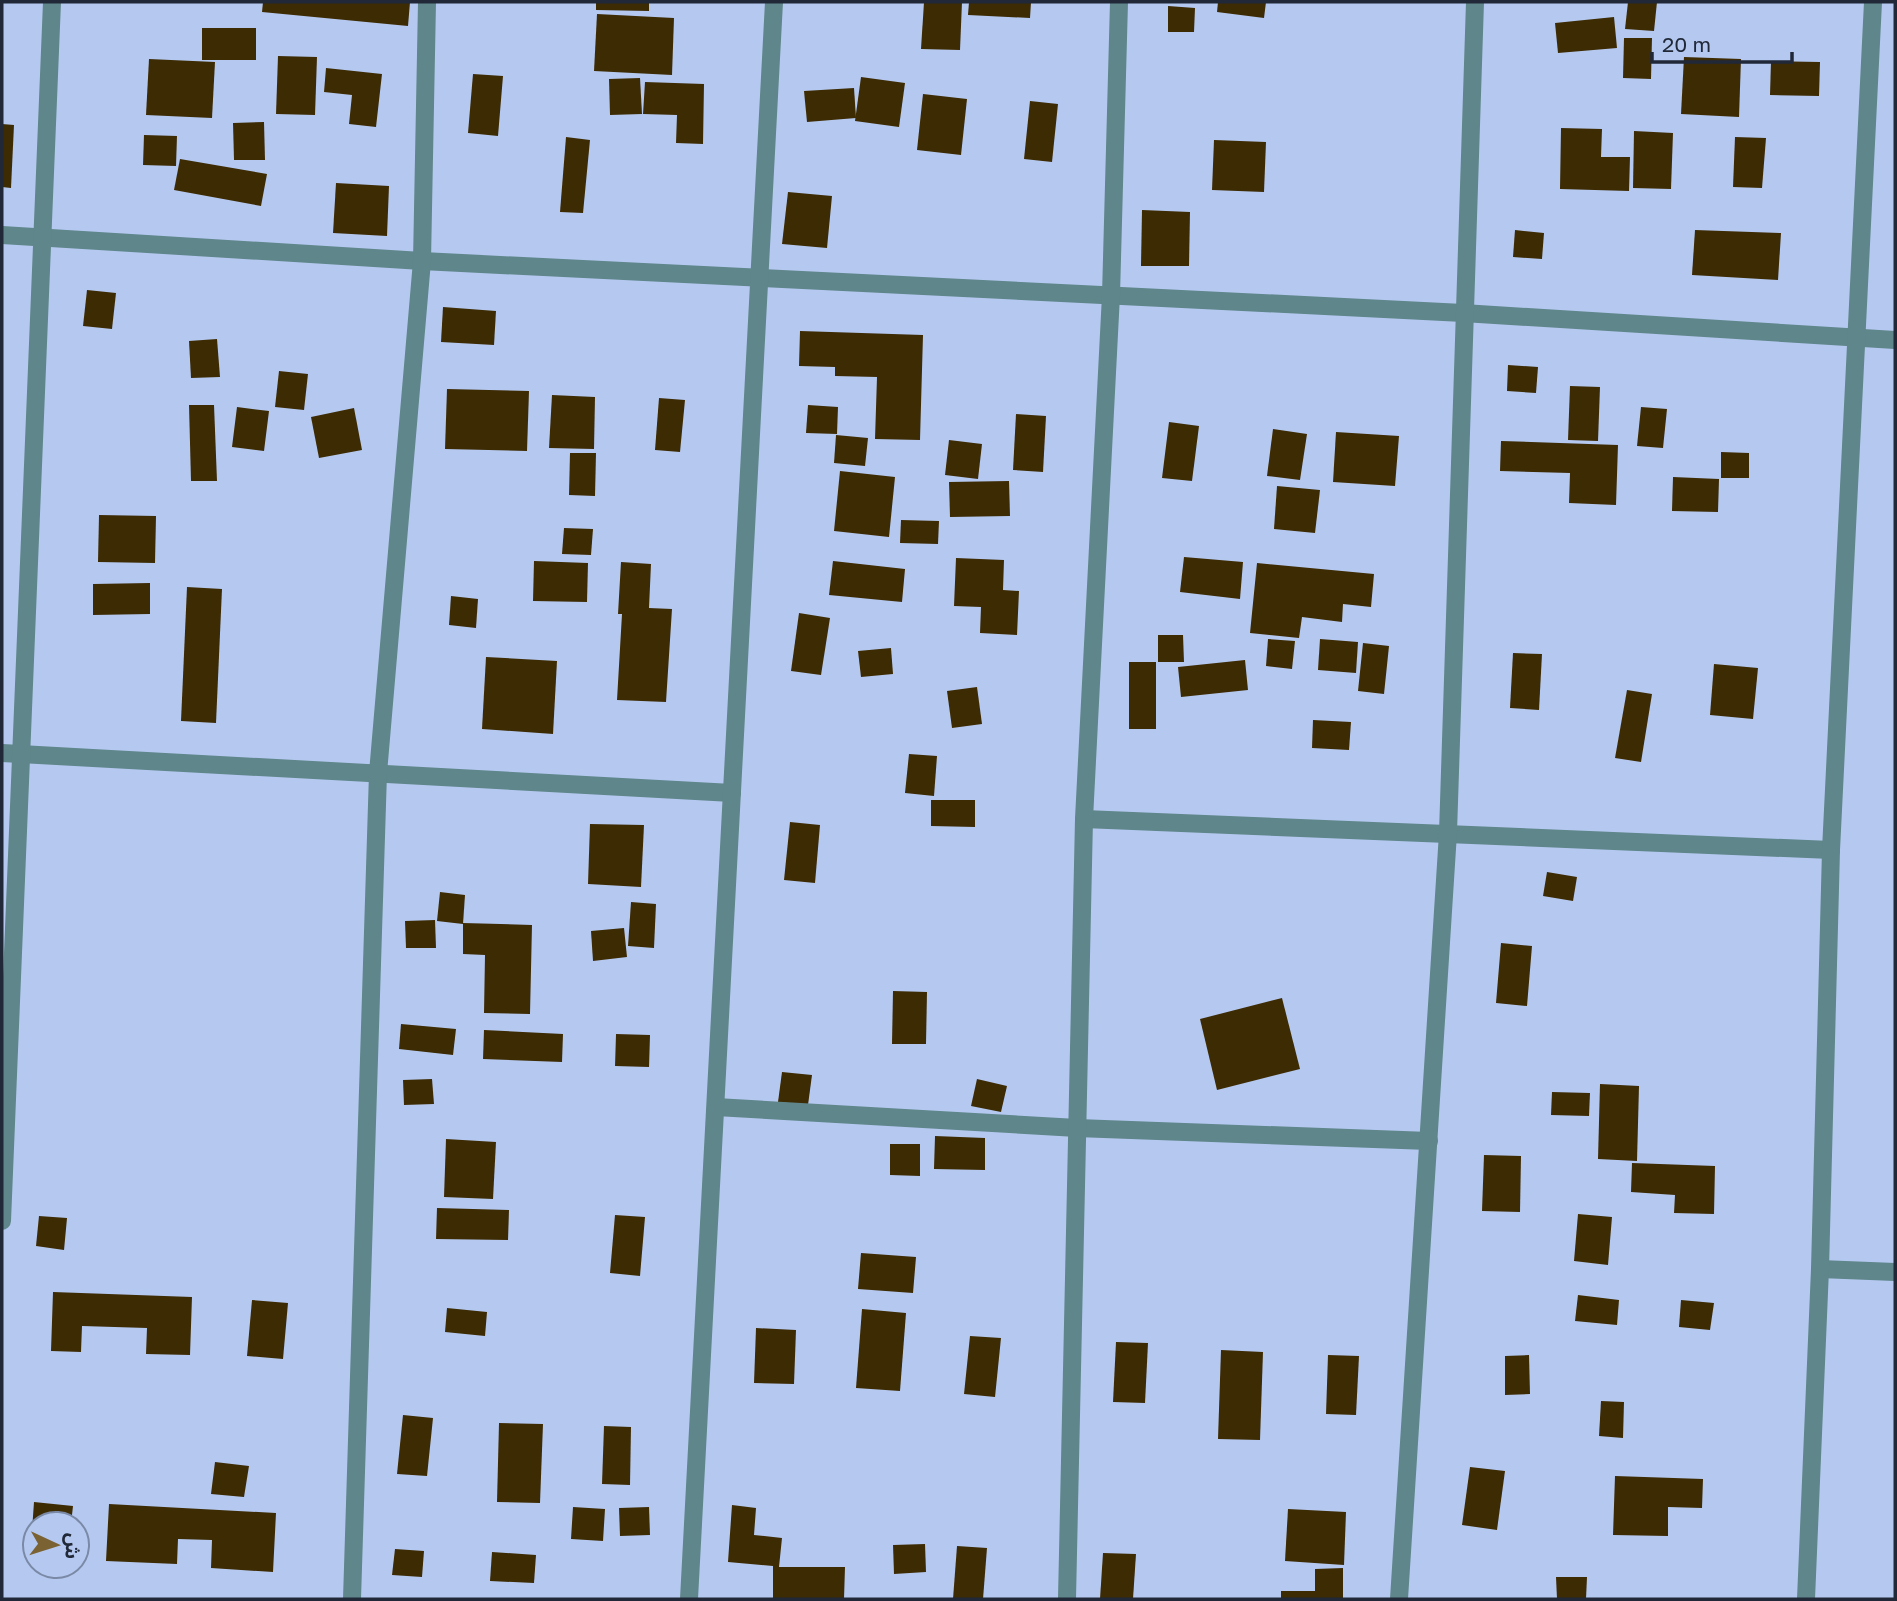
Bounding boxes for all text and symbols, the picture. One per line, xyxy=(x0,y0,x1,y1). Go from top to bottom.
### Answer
scale bar xyxy=(1652,21,1792,65)
text: 20 m xyxy=(1662,31,1711,57)
north arrow xyxy=(21,1510,91,1580)
text: ش xyxy=(61,1532,86,1560)

